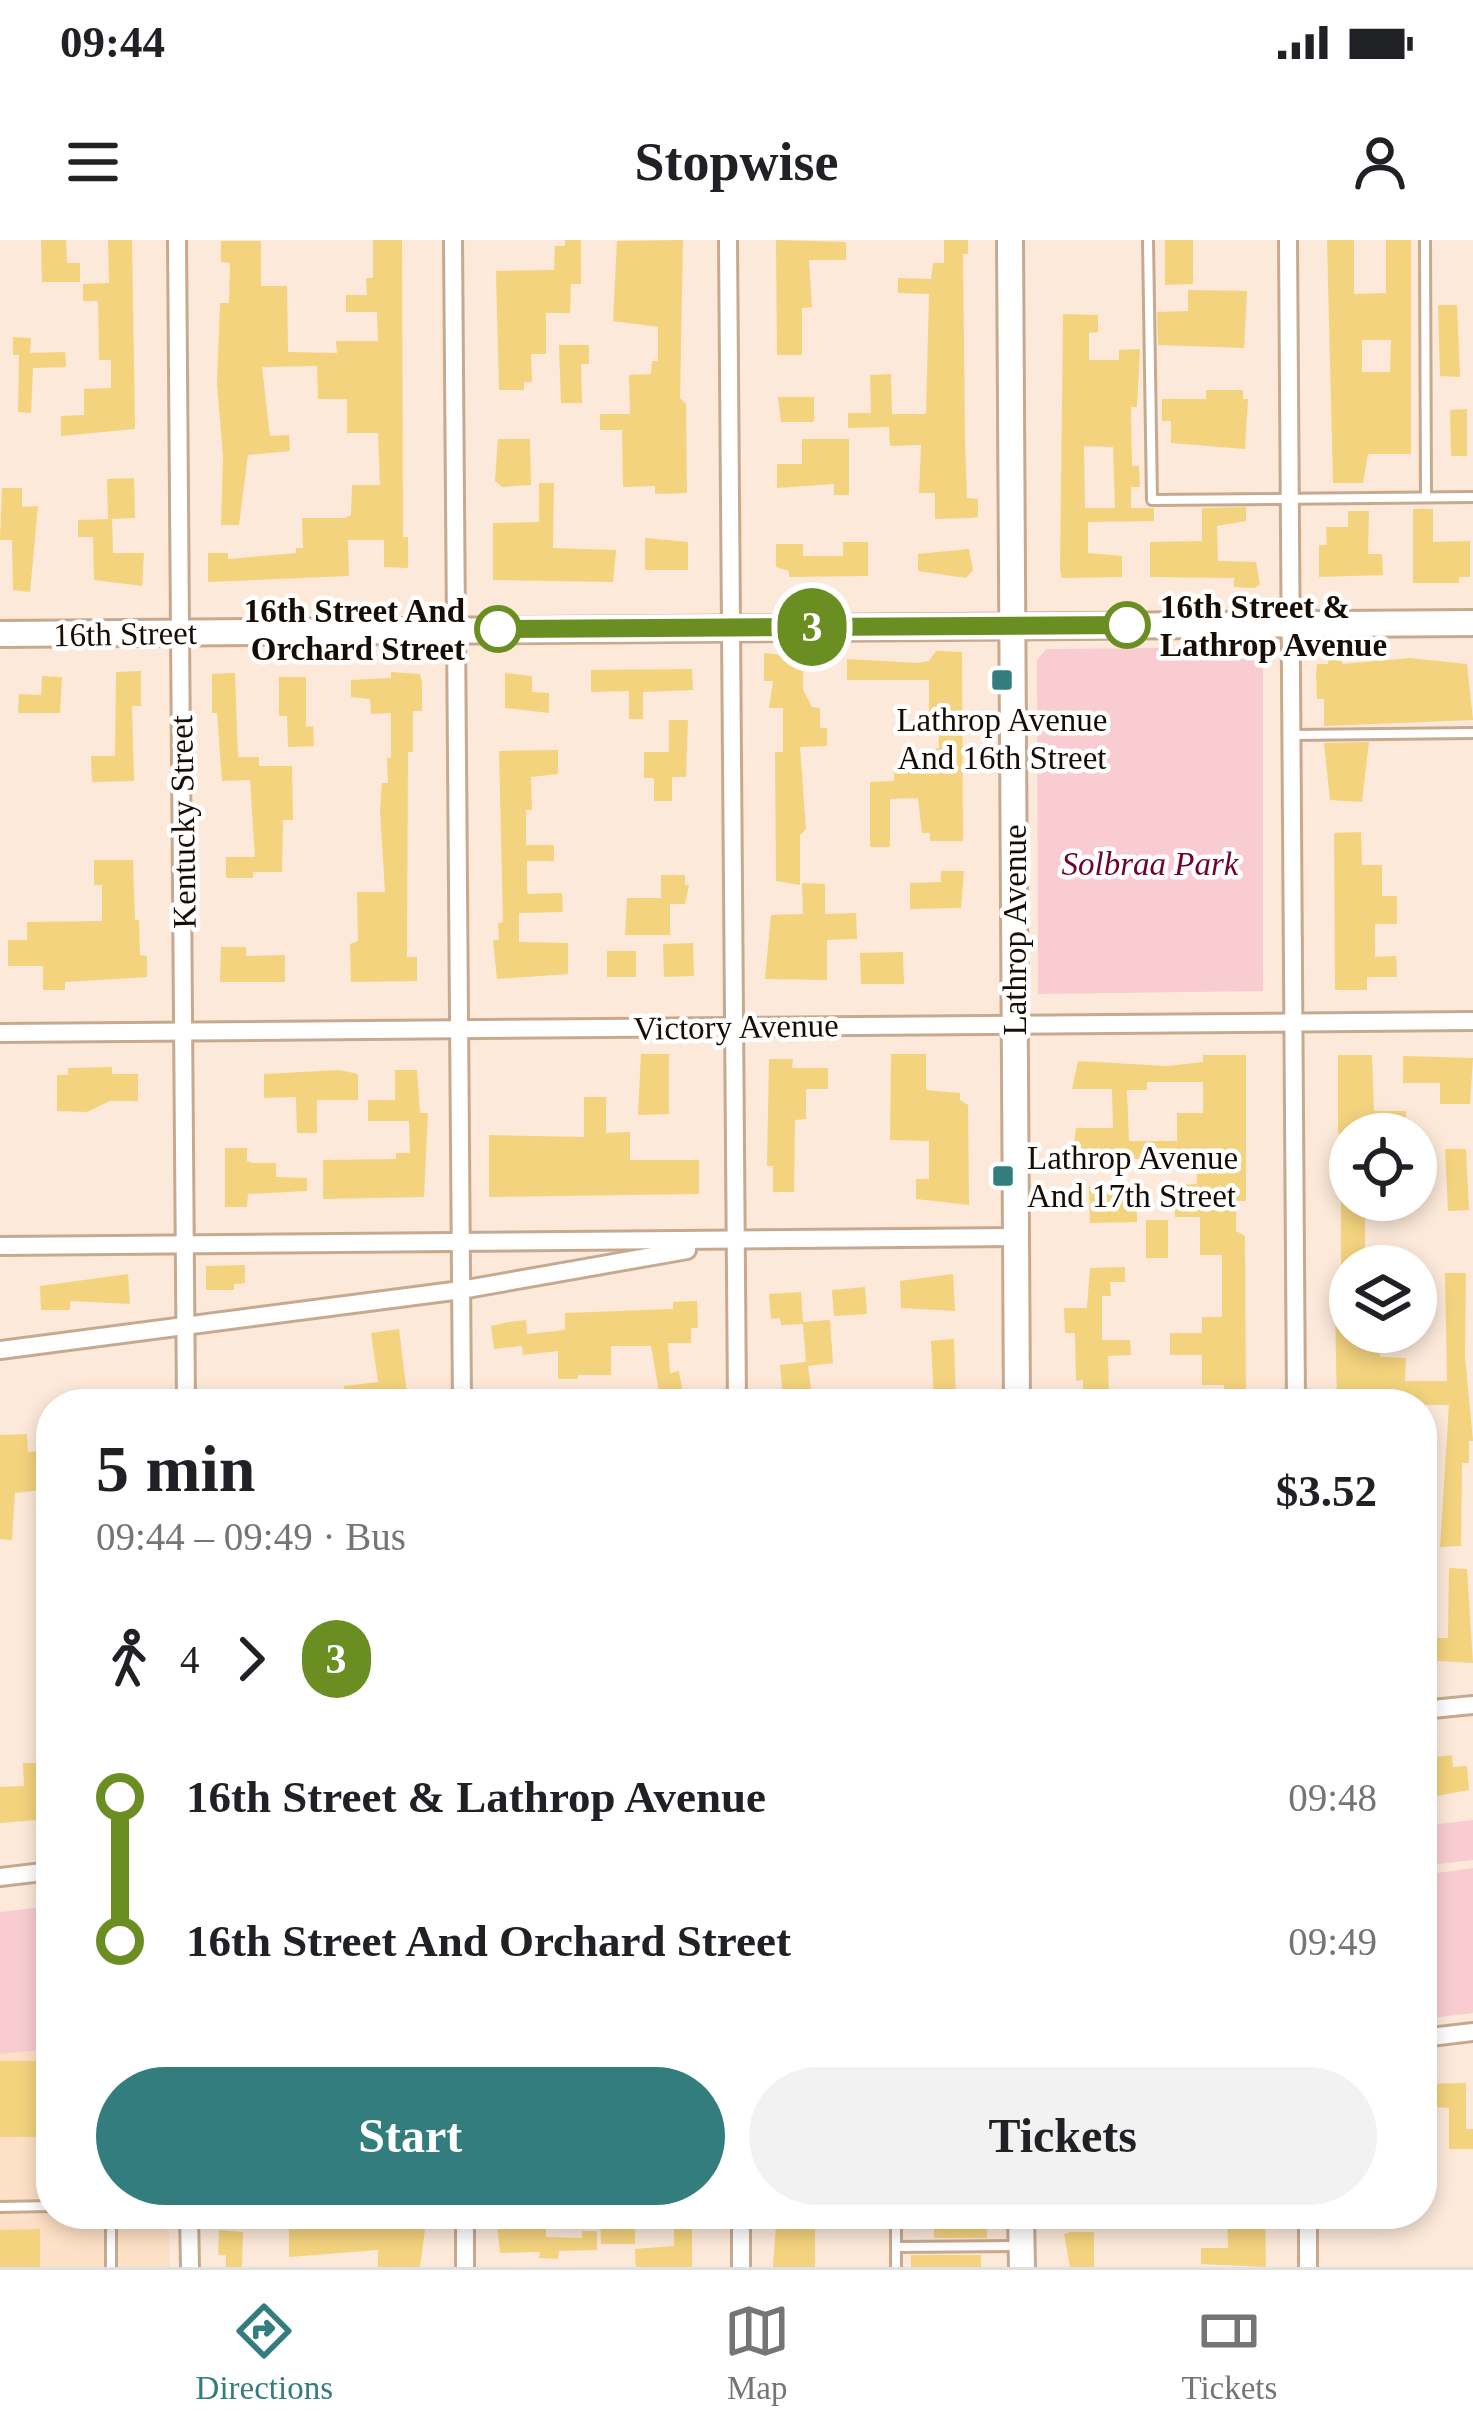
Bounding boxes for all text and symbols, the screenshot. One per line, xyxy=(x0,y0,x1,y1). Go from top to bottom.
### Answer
text: 09:44 xyxy=(60,17,165,67)
icon: menu xyxy=(60,129,126,195)
icon: person xyxy=(1347,129,1413,195)
text: Stopwise xyxy=(634,132,839,192)
line badge: 3 xyxy=(773,588,851,666)
place label: 16th Street & Lathrop Avenue xyxy=(1160,589,1387,663)
place label: 16th Street And Orchard Street xyxy=(244,593,465,667)
marker: 16th Street & Lathrop Avenue xyxy=(1105,603,1149,647)
text: 3 xyxy=(802,604,823,650)
marker: 16th Street And Orchard Street xyxy=(476,607,520,651)
street label: 16th Street xyxy=(53,615,197,653)
marker: Lathrop Avenue And 16th Street xyxy=(989,667,1015,693)
place label: Lathrop Avenue And 16th Street xyxy=(896,702,1108,776)
street label: Kentucky Street xyxy=(163,715,203,929)
street label: Lathrop Avenue xyxy=(997,824,1033,1036)
park label: Solbraa Park xyxy=(1062,846,1240,882)
street label: Victory Avenue xyxy=(633,1007,839,1047)
map controls xyxy=(1329,1113,1437,1353)
button: locate xyxy=(1329,1113,1437,1221)
place label: Lathrop Avenue And 17th Street xyxy=(1027,1140,1238,1214)
marker: Lathrop Avenue And 17th Street xyxy=(990,1163,1016,1189)
button: layers xyxy=(1329,1245,1437,1353)
text: 5 min xyxy=(96,1432,256,1505)
text: $3.52 xyxy=(1276,1466,1377,1516)
text: 09:44 – 09:49 · Bus xyxy=(96,1515,406,1558)
icon: walk xyxy=(96,1626,162,1692)
icon: forward xyxy=(218,1626,284,1692)
text: 3 xyxy=(326,1636,347,1682)
text: 4 xyxy=(180,1638,200,1681)
text: 16th Street & Lathrop Avenue xyxy=(186,1772,766,1822)
text: 09:48 xyxy=(1288,1776,1377,1819)
text: 16th Street And Orchard Street xyxy=(186,1916,791,1966)
text: 09:49 xyxy=(1288,1920,1377,1963)
button: Start xyxy=(96,2067,725,2205)
button: Tickets xyxy=(749,2067,1377,2205)
tab: Directions xyxy=(196,2298,333,2407)
tab: Map xyxy=(724,2298,790,2407)
tab: Tickets xyxy=(1181,2298,1277,2407)

